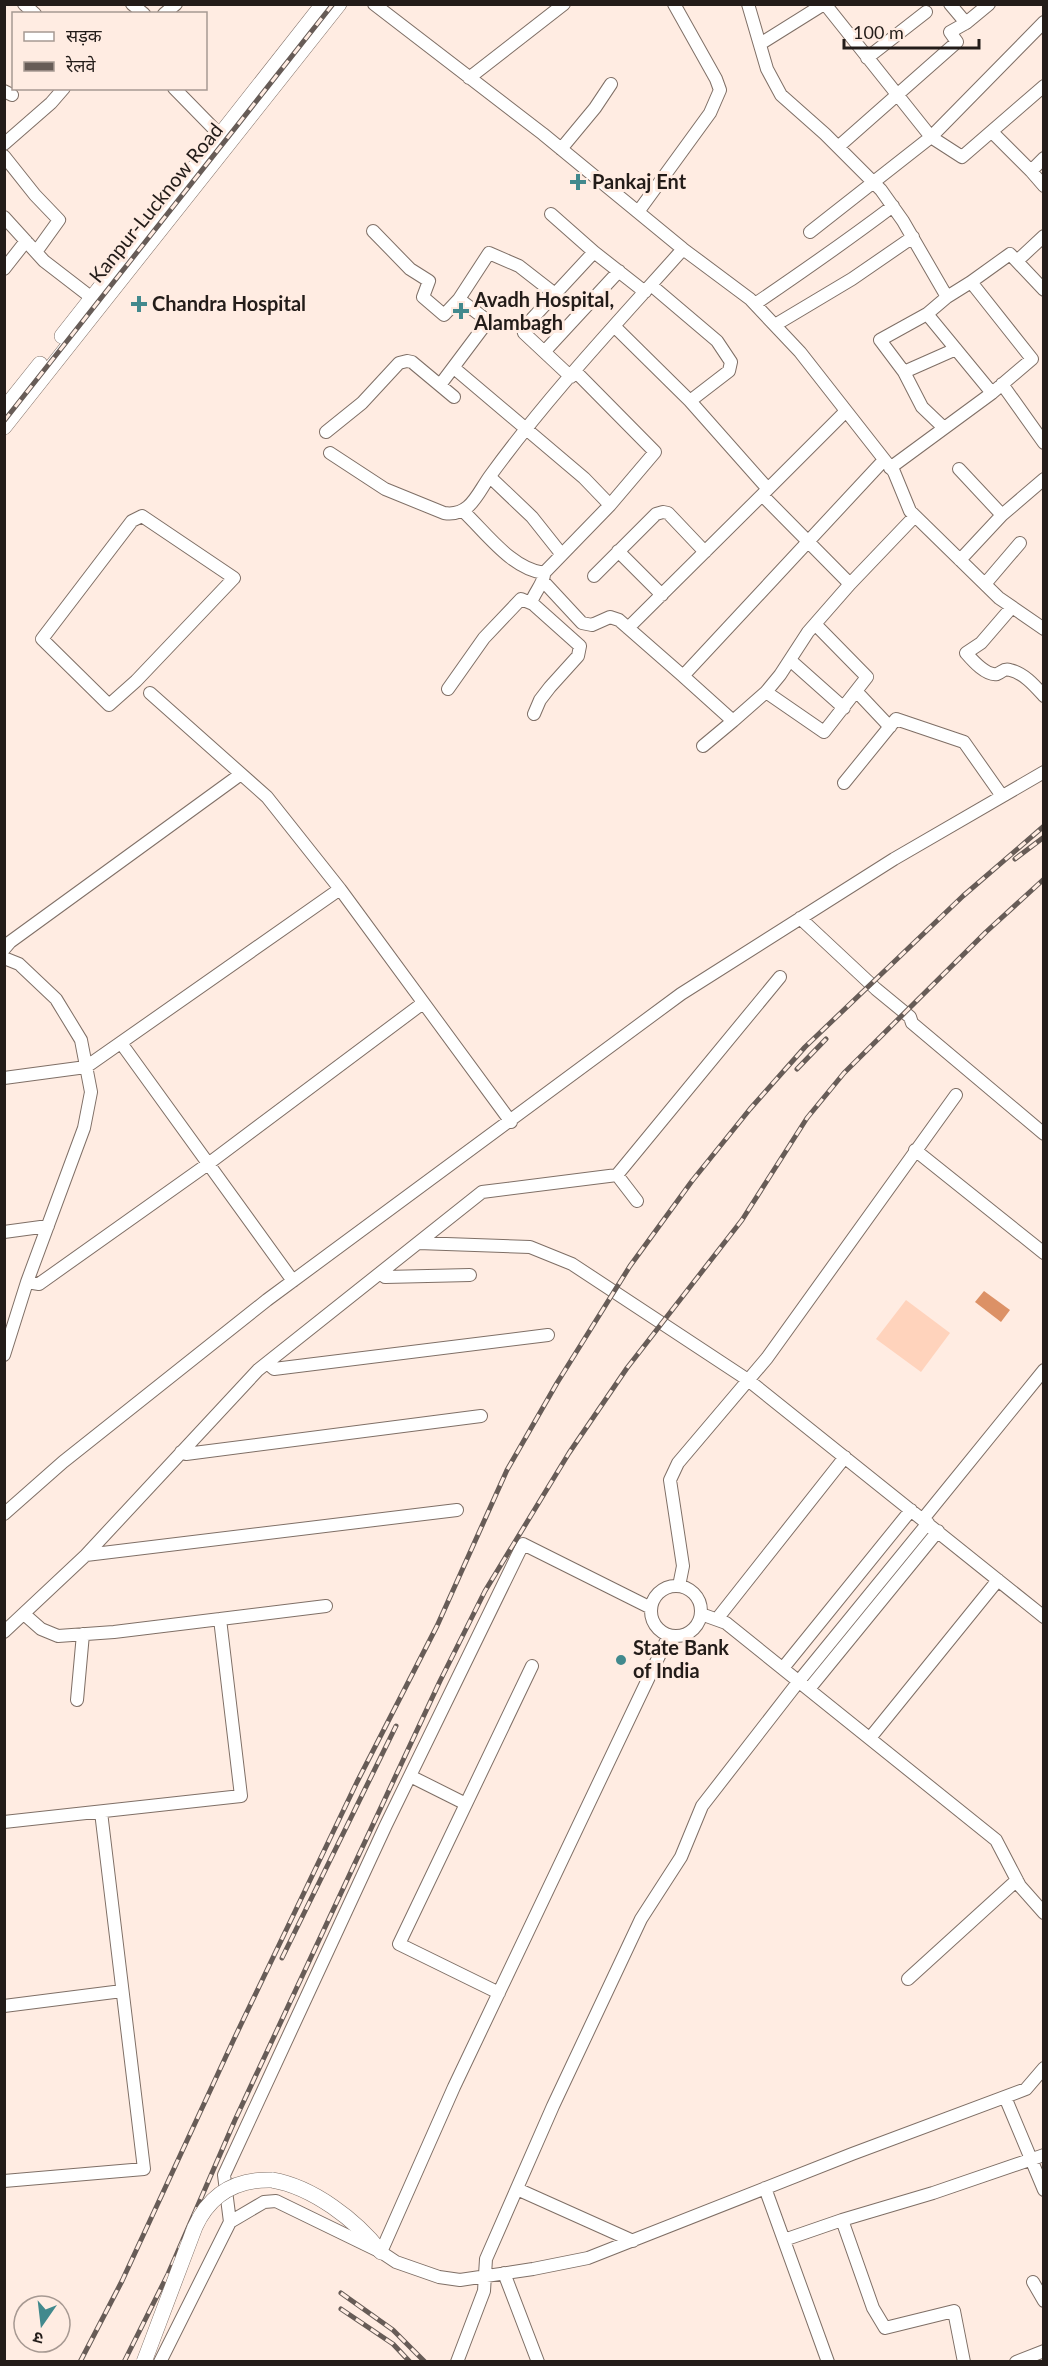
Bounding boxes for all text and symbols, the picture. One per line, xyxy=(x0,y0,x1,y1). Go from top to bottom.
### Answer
legend xyxy=(12,12,207,90)
scale bar xyxy=(844,12,979,50)
text: 100 m xyxy=(853,21,904,43)
text: सड़क xyxy=(66,24,103,46)
text: रेलवे xyxy=(65,54,97,76)
street label: Kanpur-Lucknow Road xyxy=(83,118,227,287)
place label: Pankaj Ent xyxy=(592,169,687,193)
marker: Pankaj Ent xyxy=(569,173,587,191)
place label: Avadh Hospital, Alambagh xyxy=(473,287,614,334)
place label: Chandra Hospital xyxy=(152,291,306,315)
marker: Chandra Hospital xyxy=(130,295,148,313)
marker: Avadh Hospital, Alambagh xyxy=(452,302,470,320)
place label: State Bank of India xyxy=(633,1635,729,1682)
marker: State Bank of India xyxy=(614,1653,628,1667)
north arrow xyxy=(12,2294,72,2354)
text: उ xyxy=(31,2329,45,2349)

